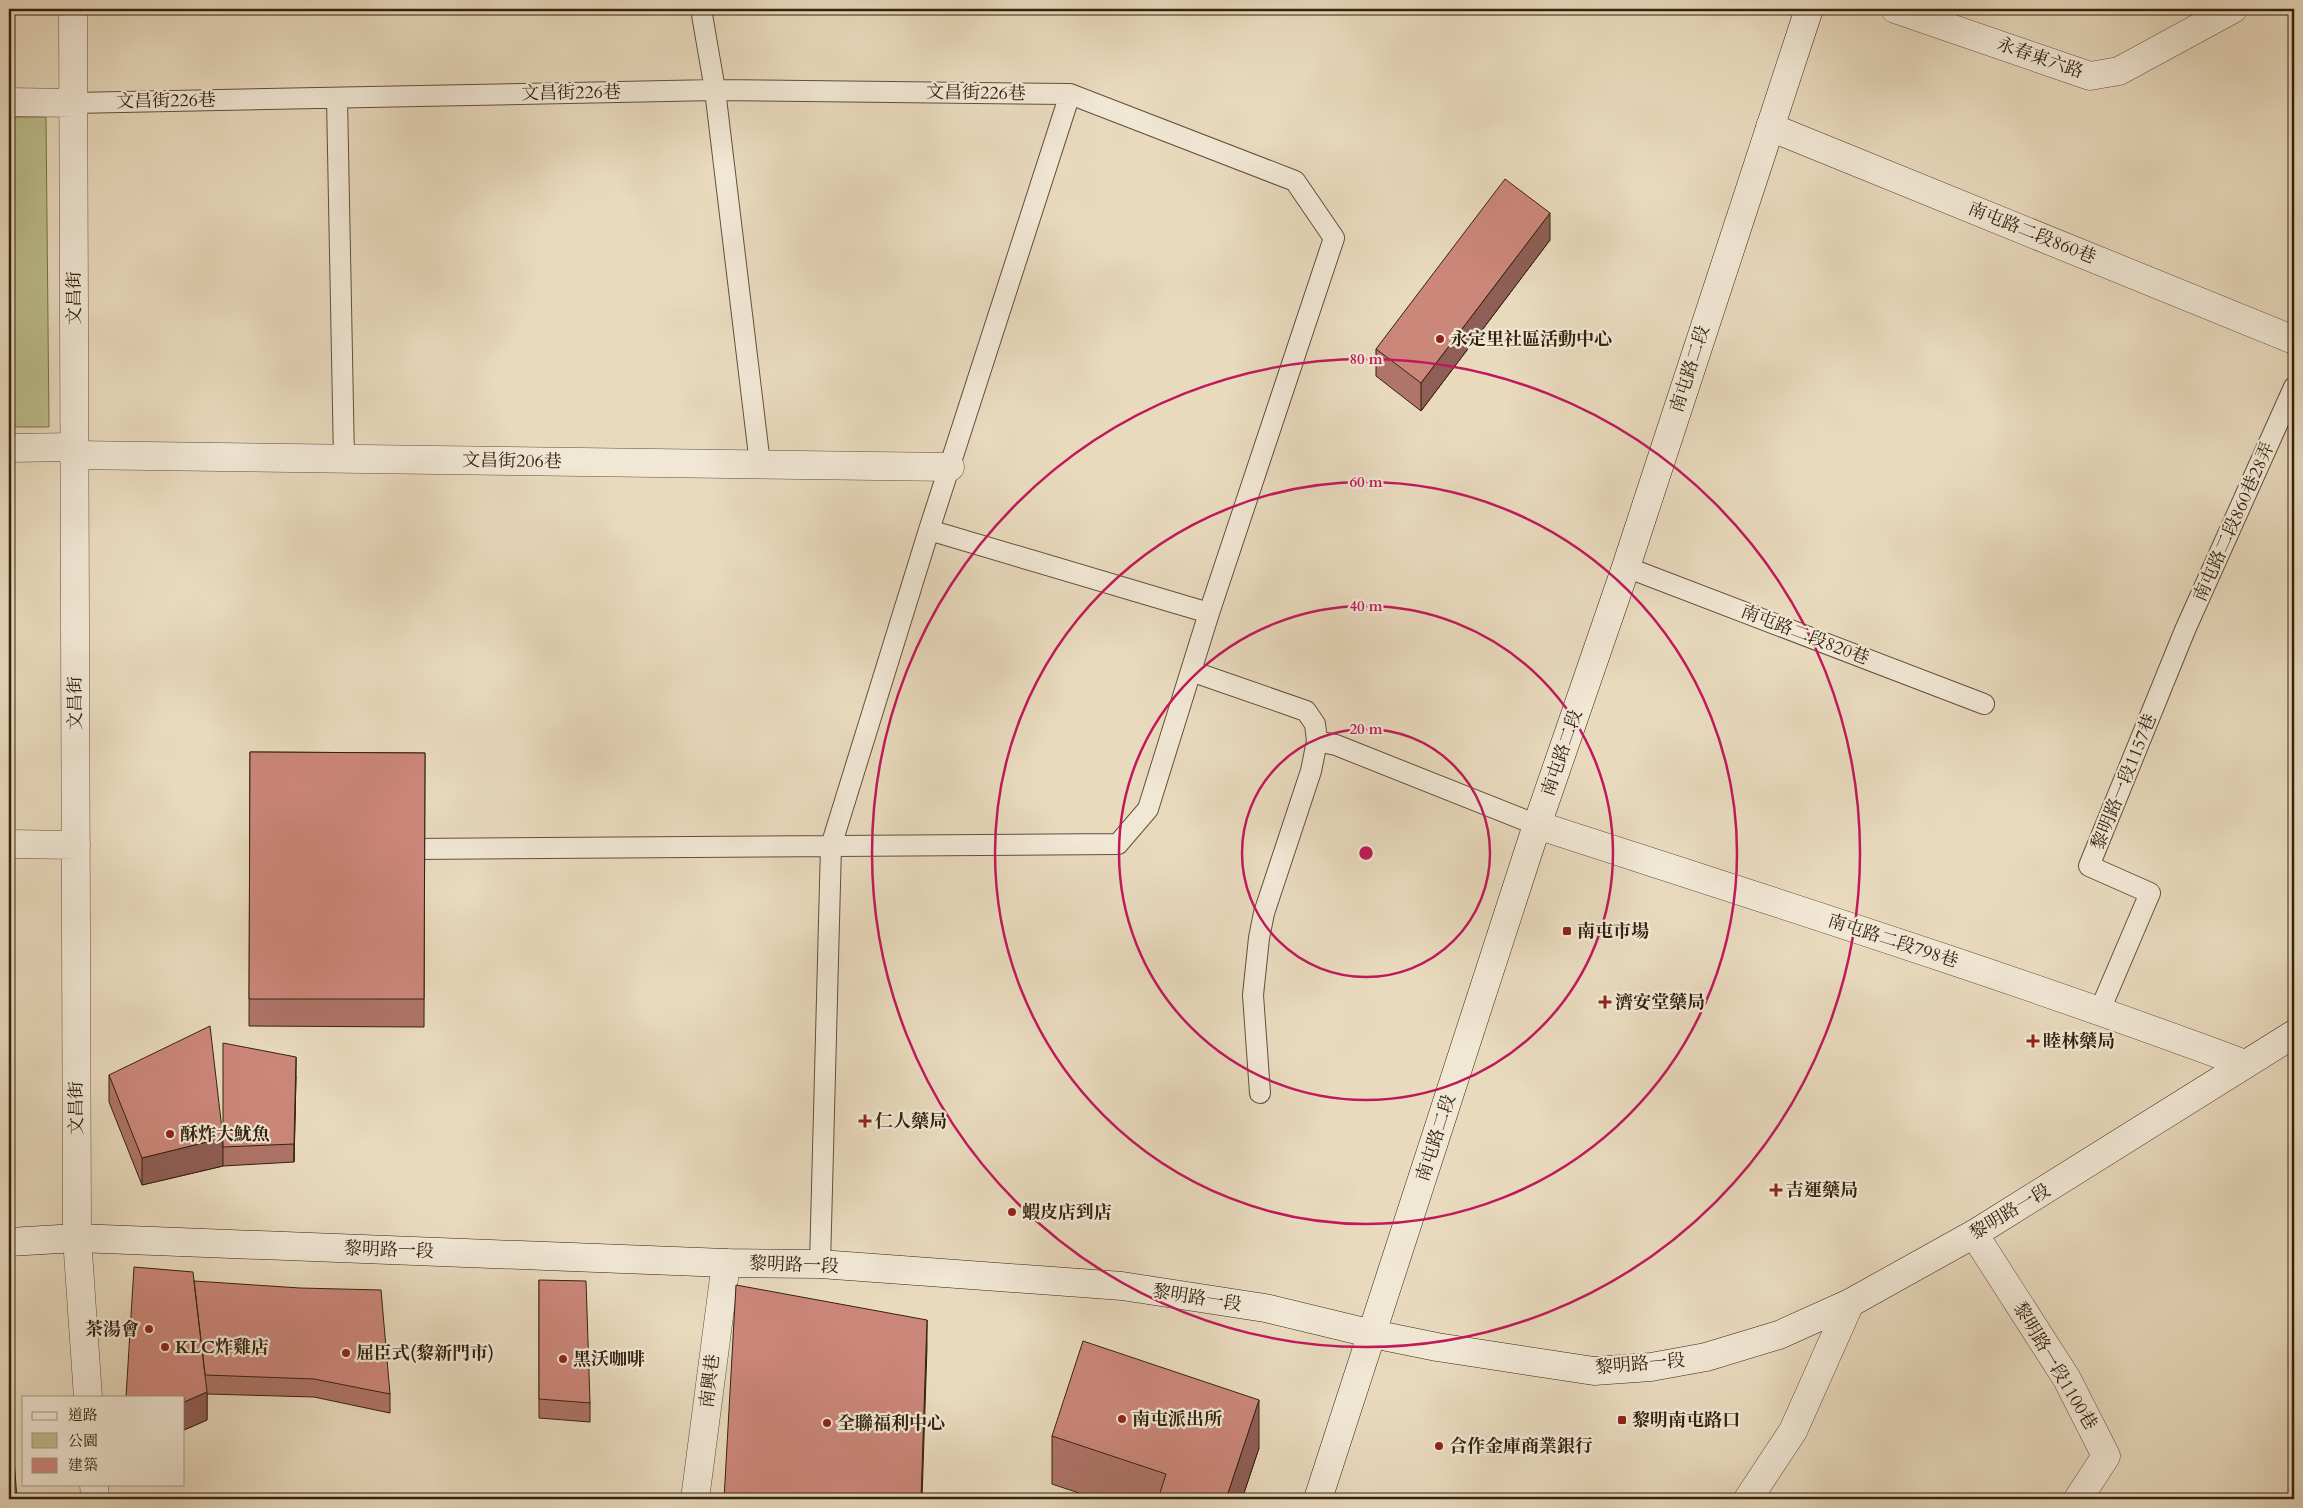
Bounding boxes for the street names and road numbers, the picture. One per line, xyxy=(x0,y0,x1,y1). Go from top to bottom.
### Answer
street label: 永春東六路 xyxy=(1993,32,2087,84)
street label: 文昌街226巷 xyxy=(521,80,621,106)
street label: 文昌街226巷 xyxy=(926,80,1026,106)
street label: 文昌街226巷 xyxy=(116,88,216,114)
street label: 南屯路二段860巷 xyxy=(1964,196,2100,270)
street label: 文昌街 xyxy=(62,271,87,325)
street label: 南屯路二段 xyxy=(1664,322,1716,416)
street label: 南屯路二段860巷28弄 xyxy=(2188,438,2280,606)
street label: 文昌街206巷 xyxy=(462,448,562,474)
street label: 南屯路二段820巷 xyxy=(1737,599,1873,671)
street label: 文昌街 xyxy=(63,676,88,730)
street label: 南屯路二段 xyxy=(1536,706,1588,800)
street label: 黎明路一段1157巷 xyxy=(2085,710,2163,854)
street label: 南屯路二段798巷 xyxy=(1825,908,1961,974)
street label: 文昌街 xyxy=(64,1081,89,1135)
street label: 南屯路二段 xyxy=(1410,1091,1462,1185)
street label: 黎明路一段 xyxy=(1965,1178,2055,1246)
street label: 黎明路一段 xyxy=(344,1236,434,1264)
street label: 黎明路一段 xyxy=(749,1251,839,1279)
street label: 黎明路一段 xyxy=(1151,1279,1243,1317)
street label: 黎明路一段1100巷 xyxy=(2007,1297,2103,1435)
street label: 黎明路一段 xyxy=(1594,1348,1686,1380)
street label: 南興巷 xyxy=(694,1353,726,1409)

